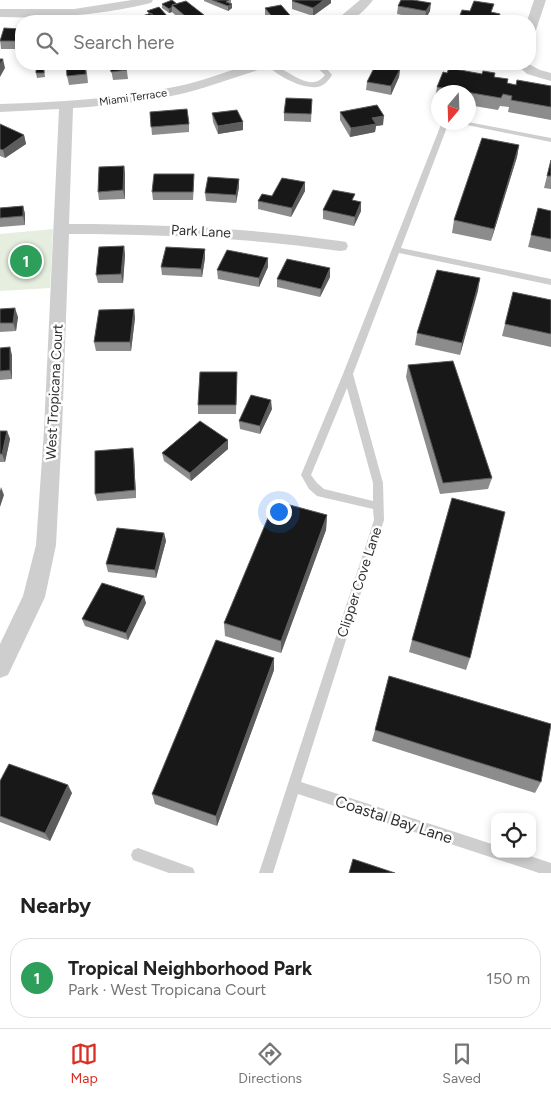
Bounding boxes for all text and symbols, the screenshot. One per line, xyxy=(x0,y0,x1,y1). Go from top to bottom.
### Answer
search box xyxy=(15,15,536,70)
icon: search xyxy=(33,29,61,57)
text: Search here xyxy=(73,31,175,54)
north arrow xyxy=(431,85,476,130)
street label: Miami Terrace xyxy=(98,86,168,109)
street label: Park Lane xyxy=(171,221,232,242)
pin: 1 xyxy=(10,242,42,280)
street label: West Tropicana Court xyxy=(42,323,67,461)
your location xyxy=(266,499,292,525)
street label: Clipper Cove Lane xyxy=(334,525,385,639)
street label: Coastal Bay Lane xyxy=(333,792,455,848)
map controls xyxy=(491,813,536,858)
button: locate xyxy=(491,813,536,858)
text: Nearby xyxy=(20,893,91,918)
text: Tropical Neighborhood Park xyxy=(68,957,312,980)
text: 1 xyxy=(34,969,40,988)
text: 150 m xyxy=(486,969,530,988)
text: Park · West Tropicana Court xyxy=(68,980,266,999)
tab: Map xyxy=(70,1040,98,1087)
tab: Directions xyxy=(238,1040,302,1087)
tab: Saved xyxy=(442,1040,481,1087)

